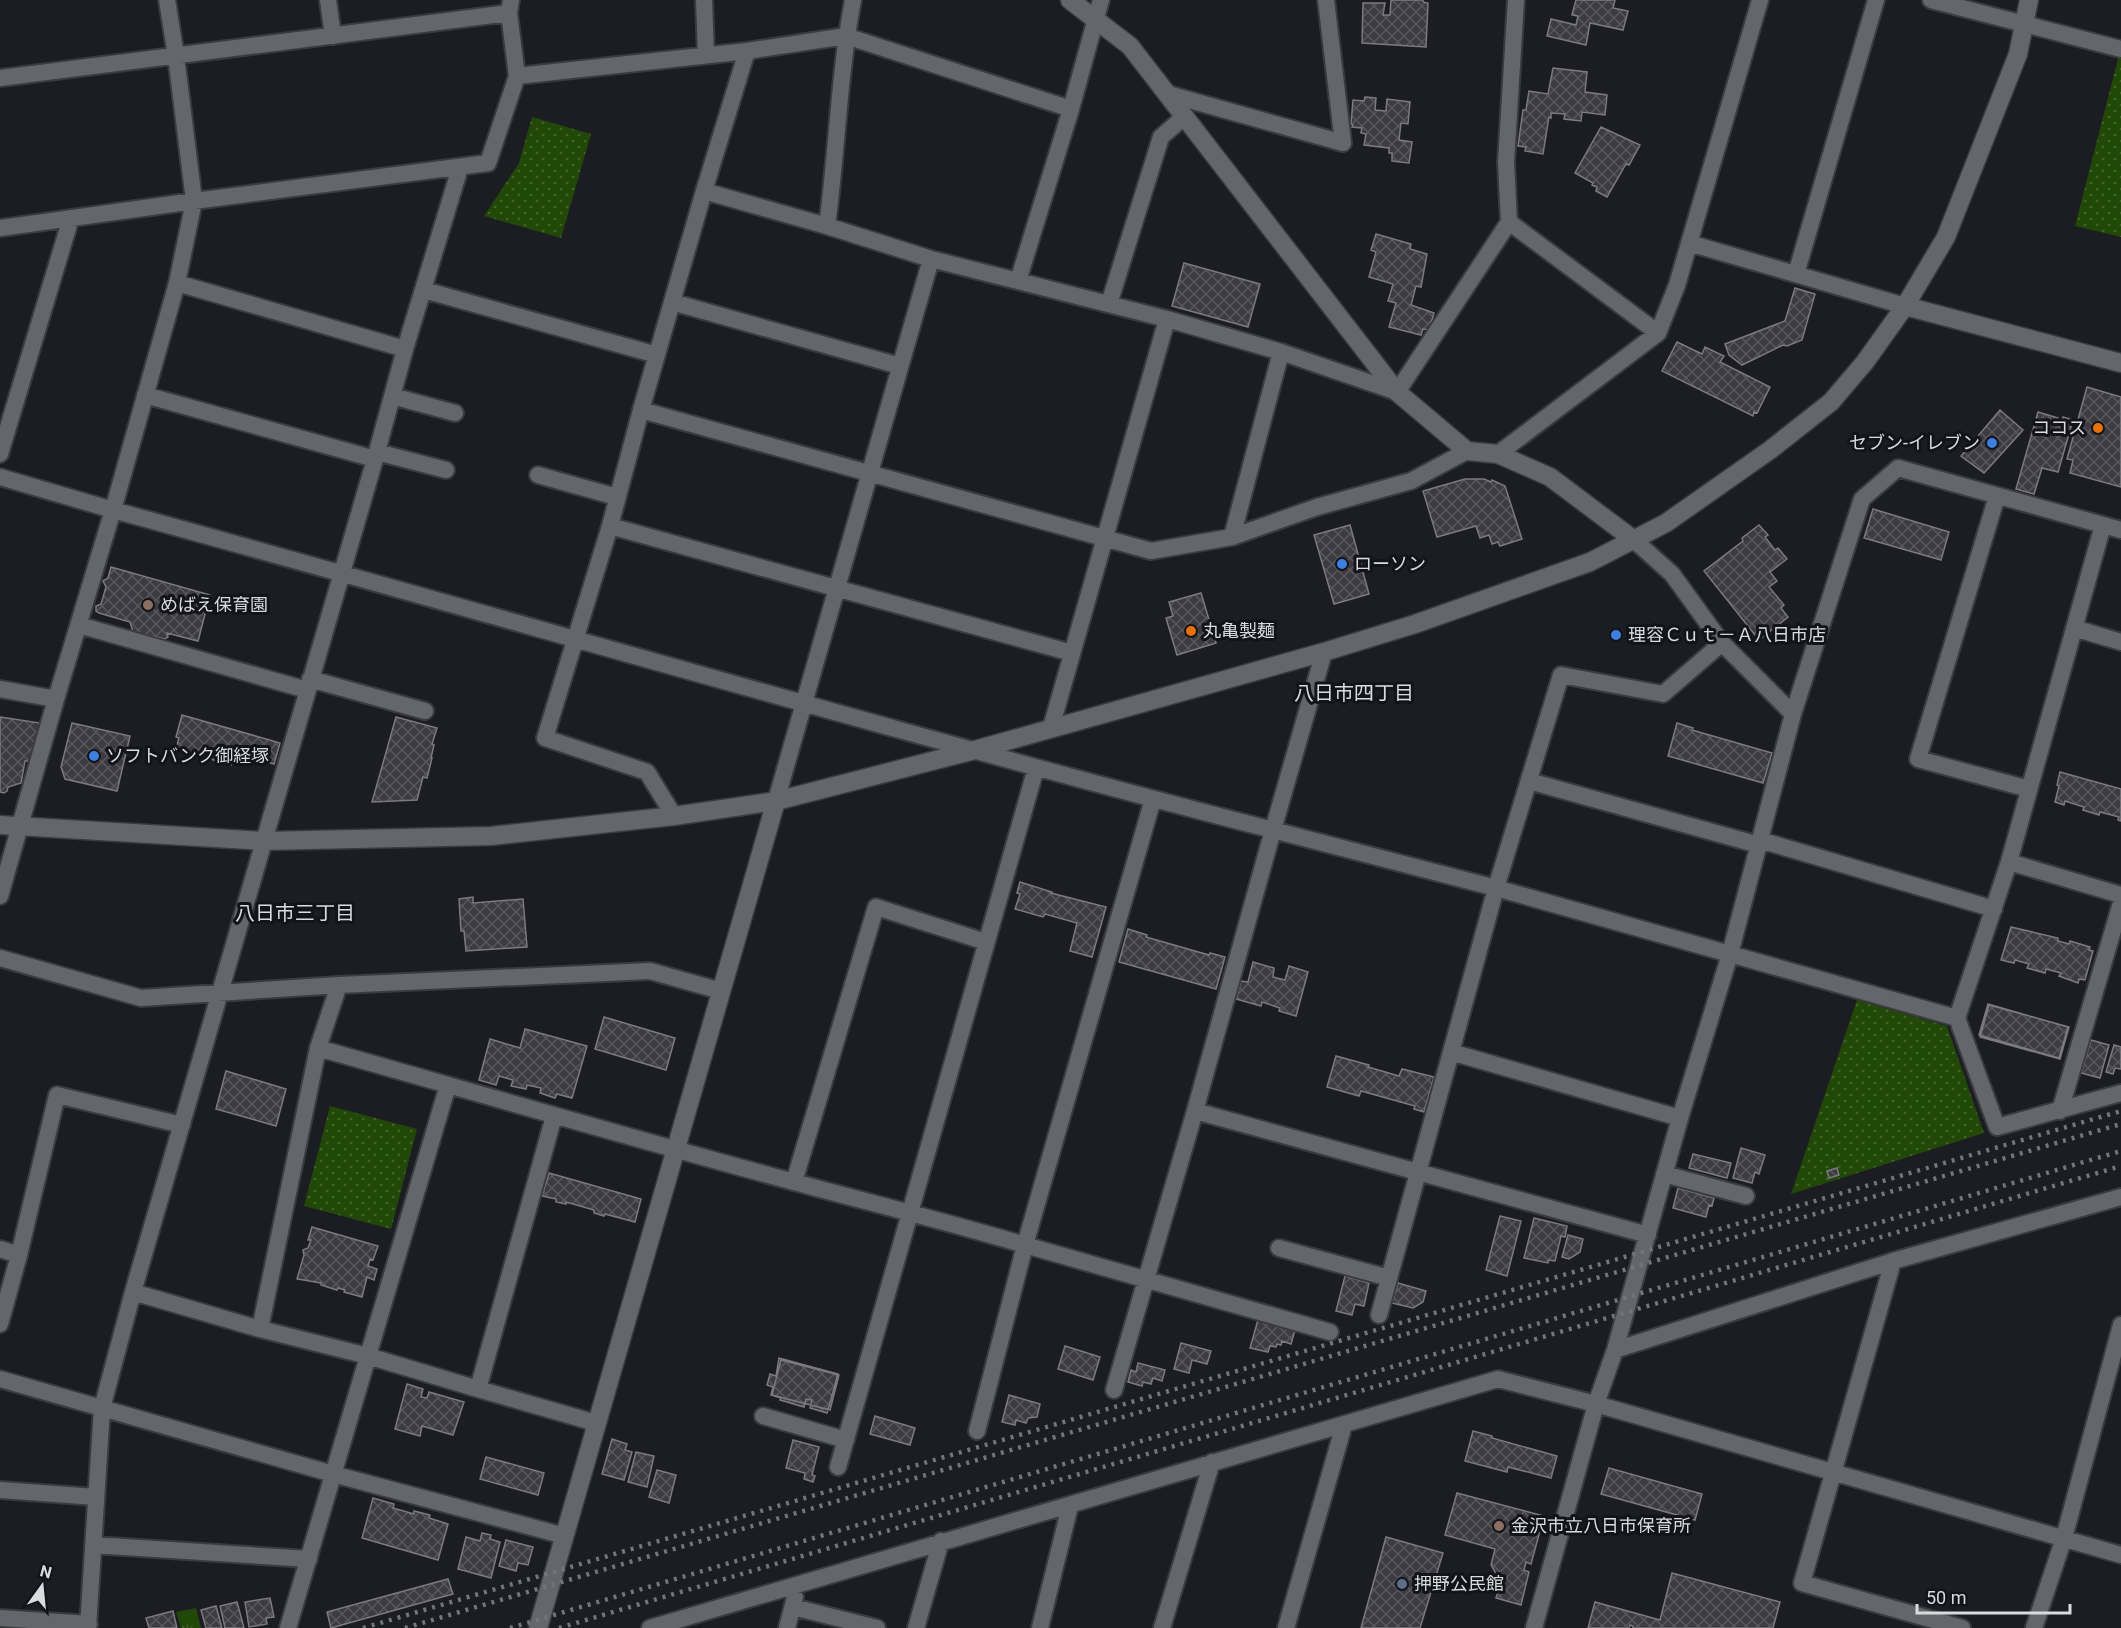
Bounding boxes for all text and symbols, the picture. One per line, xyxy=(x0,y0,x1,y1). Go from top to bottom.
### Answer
place label: ココス xyxy=(2032,417,2086,438)
marker: ココス xyxy=(2091,421,2105,435)
place label: セブン-イレブン xyxy=(1849,432,1980,453)
marker: セブン-イレブン xyxy=(1985,436,1999,450)
place label: ローソン xyxy=(1354,553,1426,574)
marker: ローソン xyxy=(1335,557,1349,571)
place label: めばえ保育園 xyxy=(160,594,268,615)
marker: めばえ保育園 xyxy=(141,598,155,612)
place label: 丸亀製麺 xyxy=(1203,620,1275,641)
marker: 丸亀製麺 xyxy=(1184,624,1198,638)
place label: 理容Ｃｕｔ－Ａ八日市店 xyxy=(1628,624,1826,645)
marker: 理容Ｃｕｔ－Ａ八日市店 xyxy=(1609,628,1623,642)
district label: 八日市四丁目 xyxy=(1294,681,1414,705)
place label: ソフトバンク御経塚 xyxy=(106,745,269,766)
marker: ソフトバンク御経塚 xyxy=(87,749,101,763)
district label: 八日市三丁目 xyxy=(235,901,355,925)
place label: 金沢市立八日市保育所 xyxy=(1511,1515,1691,1536)
marker: 金沢市立八日市保育所 xyxy=(1492,1519,1506,1533)
north arrow xyxy=(12,1556,72,1616)
text: N xyxy=(38,1561,54,1583)
place label: 押野公民館 xyxy=(1414,1573,1504,1594)
marker: 押野公民館 xyxy=(1395,1577,1409,1591)
scale bar xyxy=(1917,1577,2070,1615)
text: 50 m xyxy=(1926,1587,1966,1608)

